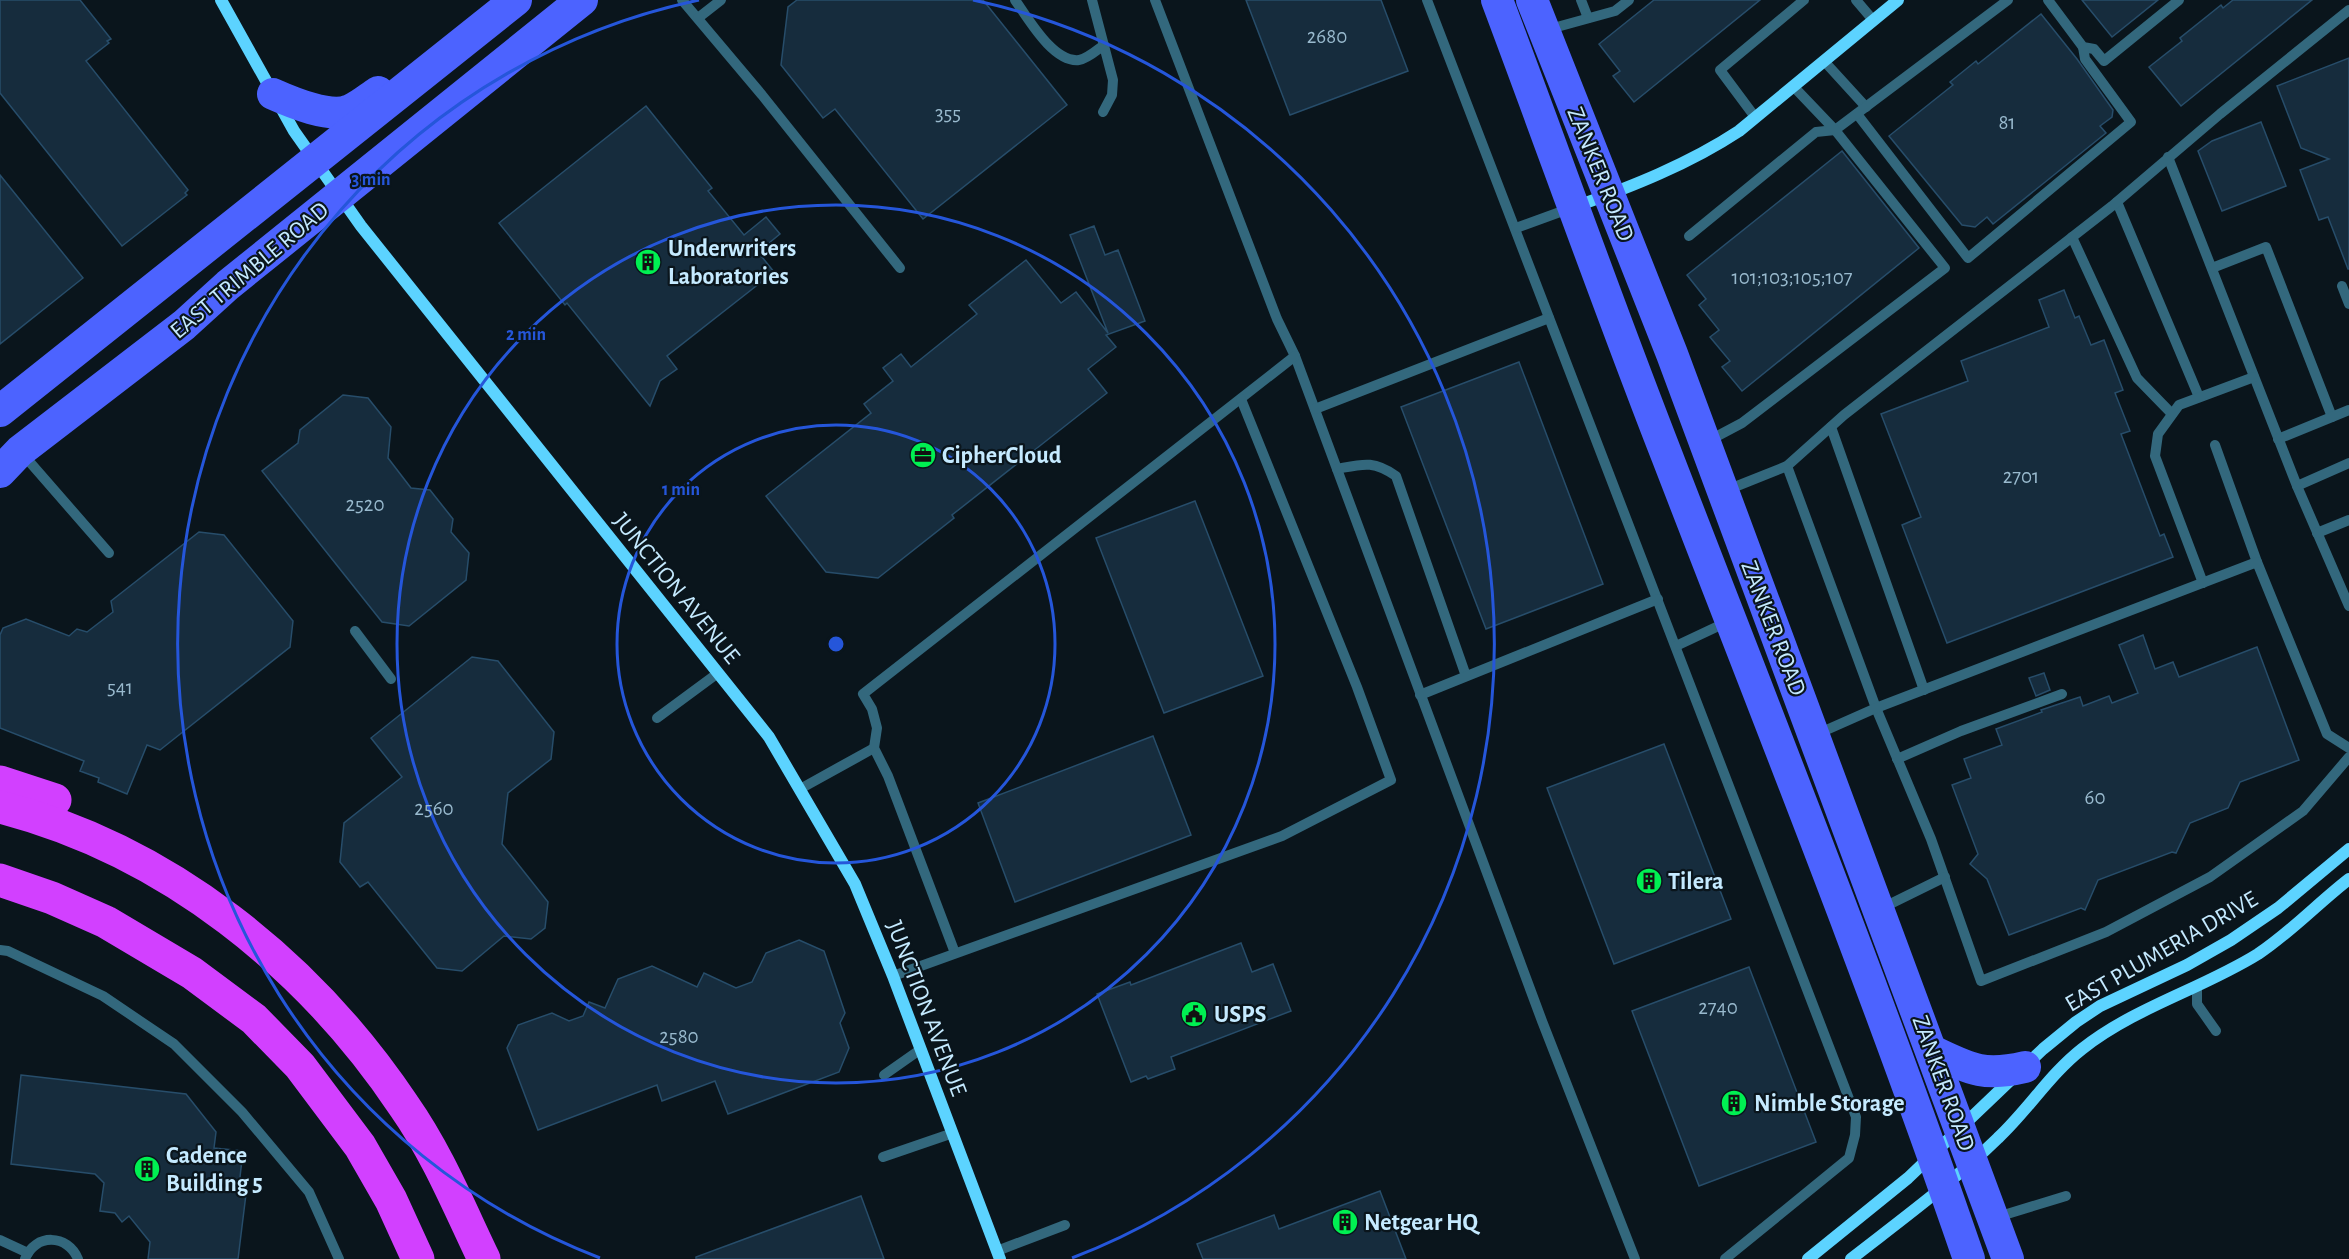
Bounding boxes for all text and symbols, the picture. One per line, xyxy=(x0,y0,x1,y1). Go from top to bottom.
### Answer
house number: 2680 xyxy=(1307,26,1347,47)
house number: 355 xyxy=(935,103,961,124)
street label: ZANKER ROAD xyxy=(1562,104,1638,245)
house number: 81 xyxy=(1998,112,2016,133)
text: 3 min xyxy=(351,171,391,189)
street label: EAST TRIMBLE ROAD xyxy=(166,198,333,344)
place label: Underwriters Laboratories xyxy=(668,237,796,289)
building icon: Underwriters Laboratories xyxy=(633,247,663,277)
house number: 101;103;105;107 xyxy=(1731,267,1853,288)
text: 2 min xyxy=(506,326,546,344)
office icon: CipherCloud xyxy=(908,440,938,470)
place label: CipherCloud xyxy=(942,444,1062,468)
house number: 2701 xyxy=(2003,466,2039,487)
text: 1 min xyxy=(662,481,700,499)
house number: 2520 xyxy=(346,494,384,515)
street label: JUNCTION AVENUE xyxy=(608,509,744,669)
street label: ZANKER ROAD xyxy=(1736,558,1810,699)
centre of rings xyxy=(826,634,846,654)
house number: 541 xyxy=(107,677,133,698)
house number: 60 xyxy=(2085,787,2105,808)
house number: 2560 xyxy=(414,798,454,819)
building icon: Tilera xyxy=(1634,866,1664,896)
place label: Tilera xyxy=(1668,870,1724,894)
street label: EAST PLUMERIA DRIVE xyxy=(2061,887,2262,1017)
street label: JUNCTION AVENUE xyxy=(882,917,971,1100)
house number: 2740 xyxy=(1698,997,1738,1018)
public building icon: USPS xyxy=(1179,999,1209,1029)
place label: USPS xyxy=(1214,1003,1267,1027)
street label: ZANKER ROAD xyxy=(1907,1012,1979,1154)
house number: 2580 xyxy=(659,1026,699,1047)
building icon: Nimble Storage xyxy=(1719,1088,1749,1118)
place label: Nimble Storage xyxy=(1754,1092,1905,1116)
place label: Cadence Building 5 xyxy=(166,1144,263,1196)
building icon: Cadence Building 5 xyxy=(132,1154,162,1184)
building icon: Netgear HQ xyxy=(1330,1207,1360,1237)
place label: Netgear HQ xyxy=(1364,1211,1480,1235)

